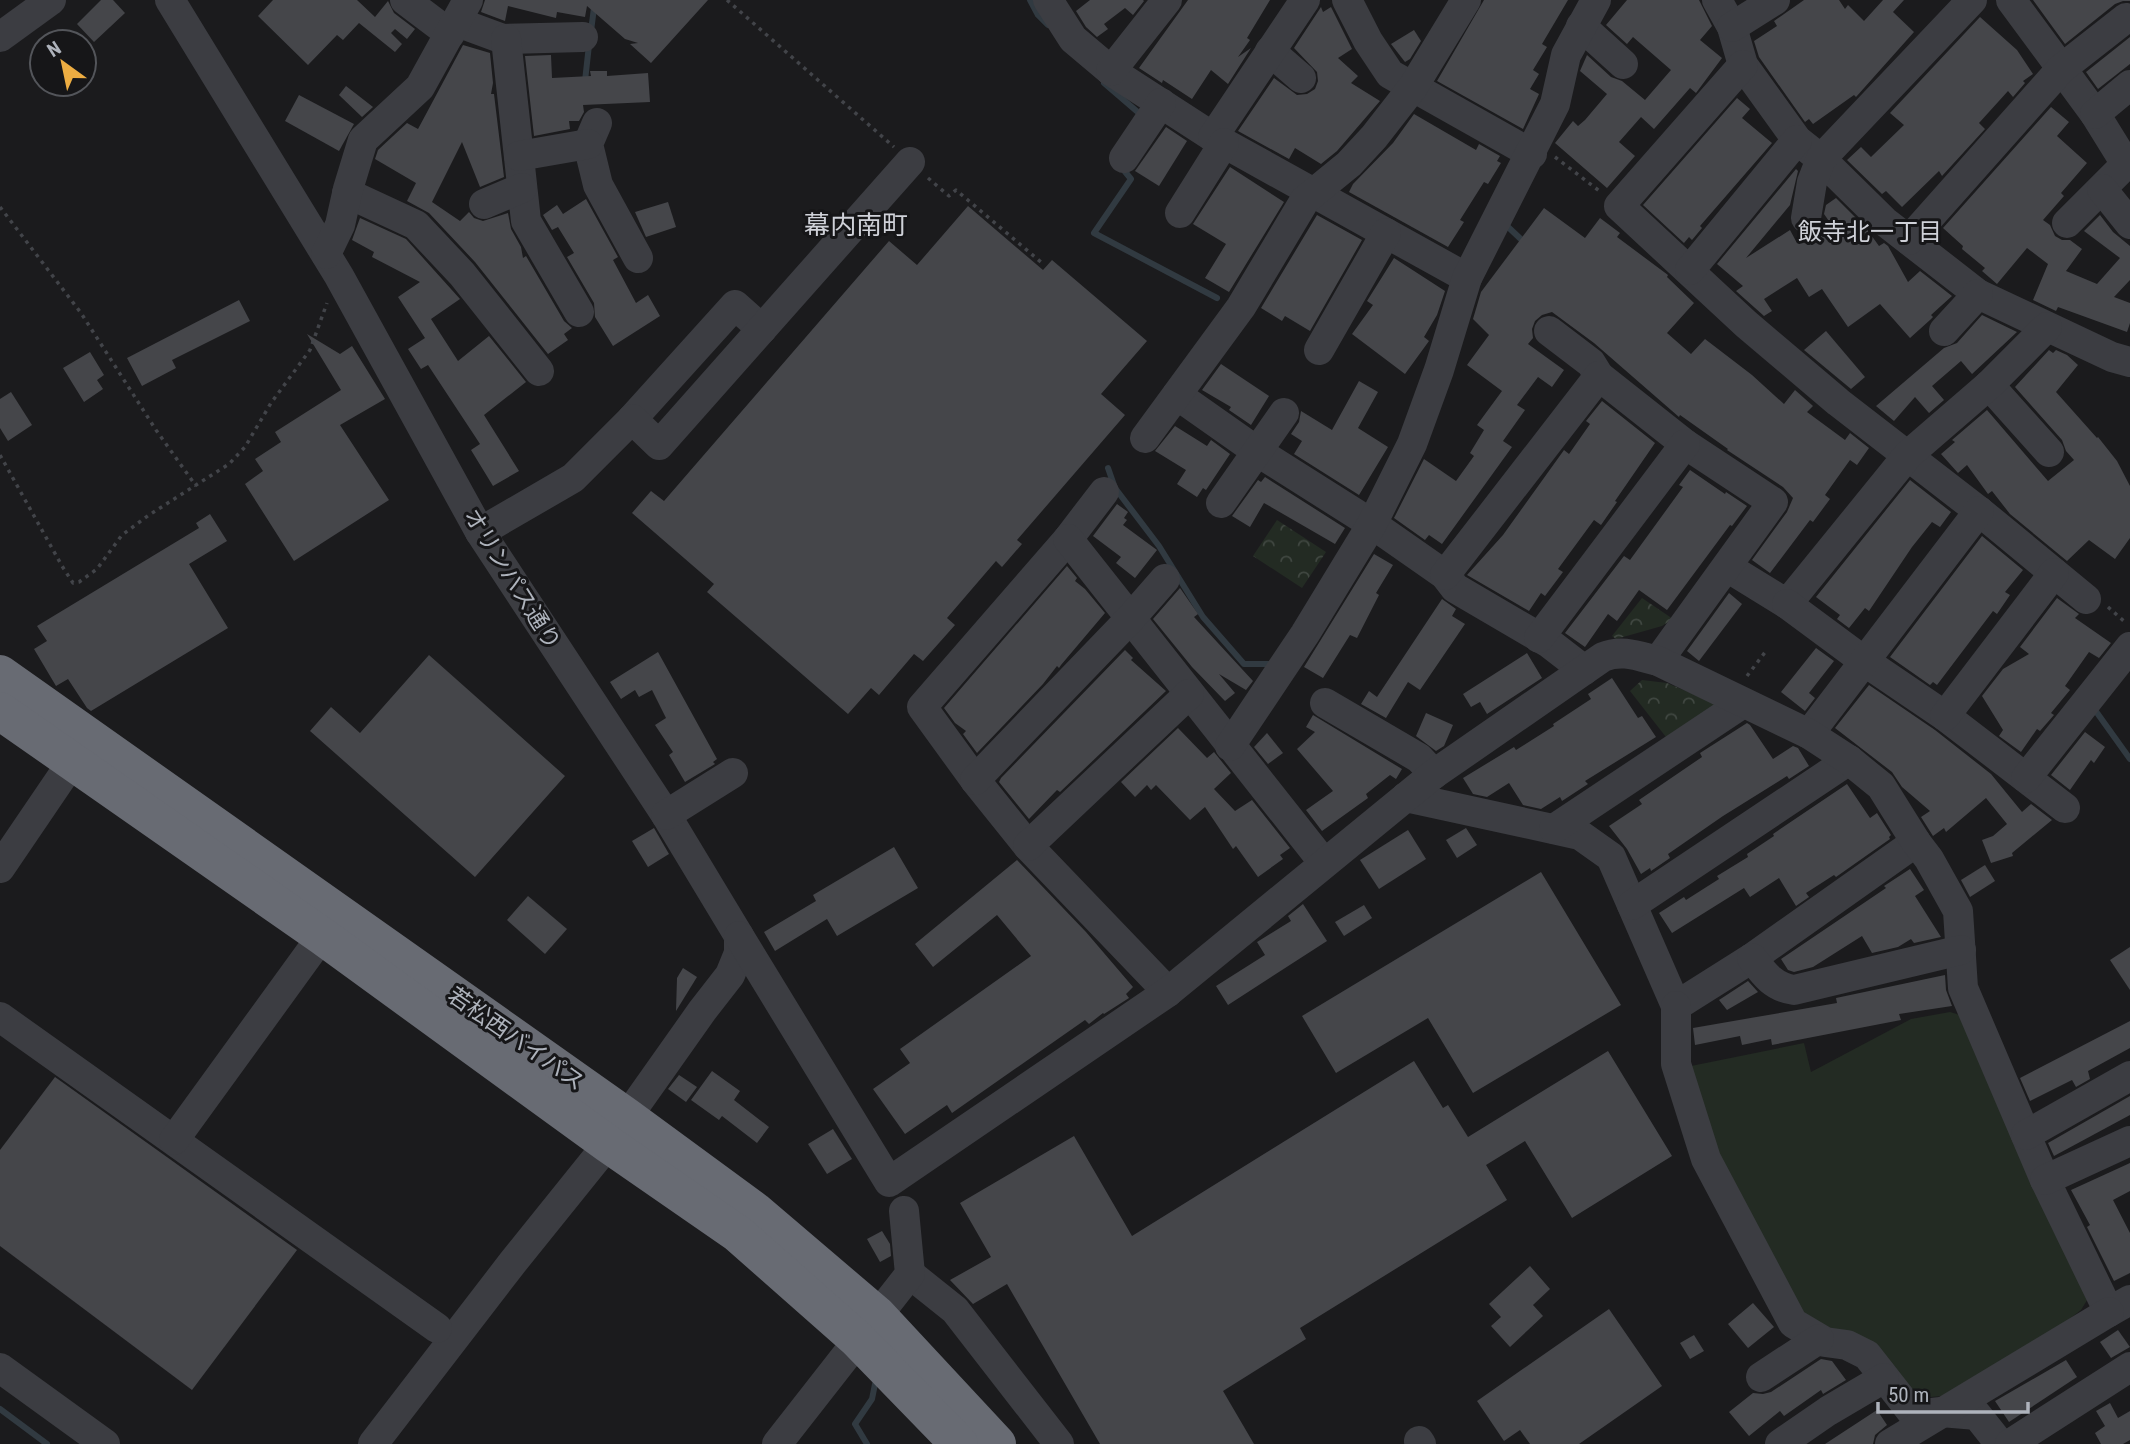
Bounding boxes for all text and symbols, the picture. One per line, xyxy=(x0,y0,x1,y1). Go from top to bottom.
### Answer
north arrow xyxy=(28,28,98,98)
text: N xyxy=(43,36,65,62)
district label: 幕内南町 xyxy=(804,210,908,240)
district label: 飯寺北一丁目 xyxy=(1798,218,1942,246)
street label: オリンパス通り xyxy=(458,504,566,654)
street label: 若松西バイパス xyxy=(443,982,589,1096)
scale bar xyxy=(1878,1370,2028,1414)
text: 50 m xyxy=(1888,1383,1929,1407)

